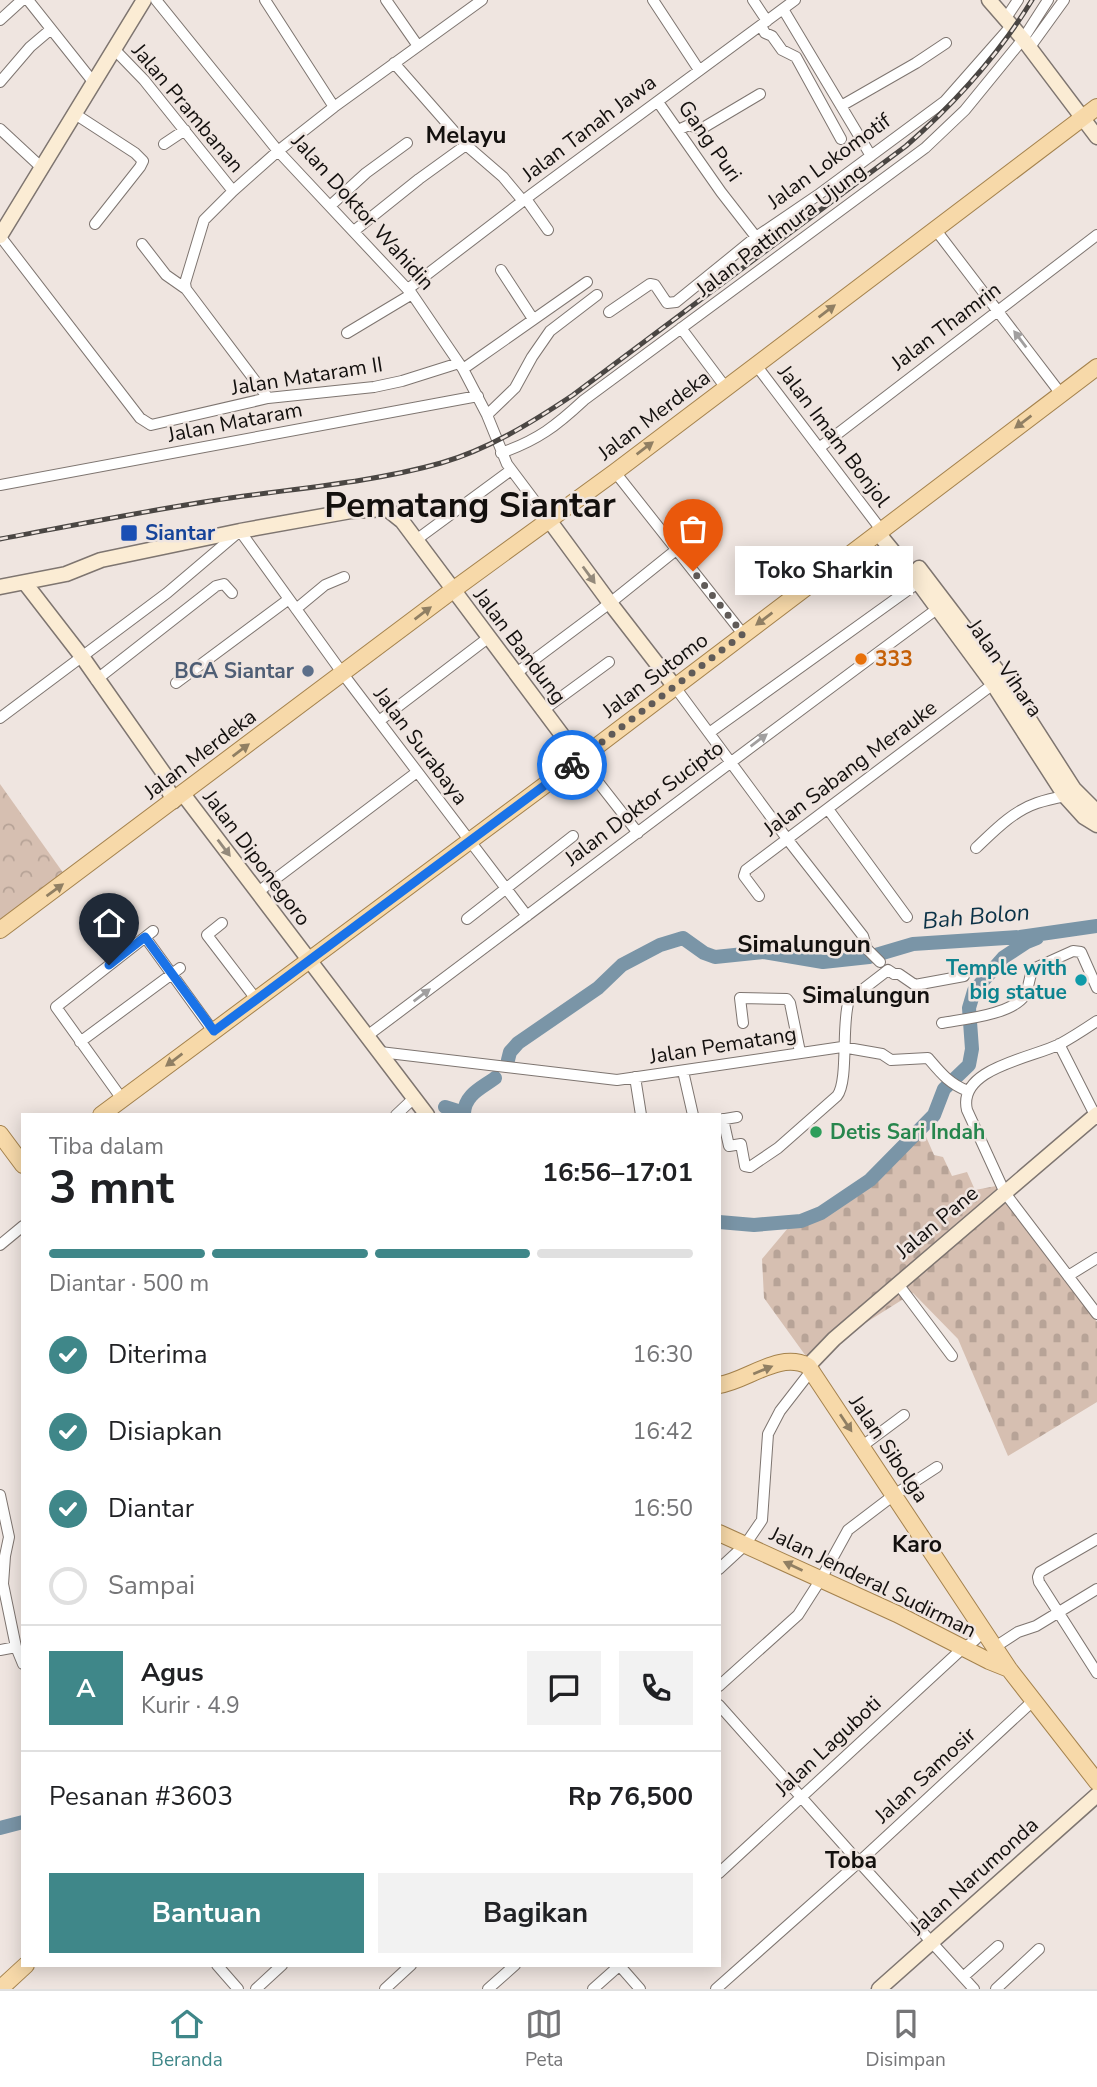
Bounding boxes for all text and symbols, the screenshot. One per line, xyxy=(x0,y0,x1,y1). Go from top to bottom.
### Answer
street label: Jalan Prambanan xyxy=(125,37,250,179)
street label: Jalan Tanah Jawa xyxy=(515,68,662,188)
street label: Gang Puri xyxy=(672,95,748,187)
street label: Jalan Lokomotif xyxy=(761,106,897,216)
district label: Melayu xyxy=(425,119,507,151)
street label: Jalan Doktor Wahidin xyxy=(285,127,441,296)
street label: Jalan Pattimura Ujung xyxy=(690,157,872,304)
street label: Jalan Thamrin xyxy=(885,276,1007,377)
one-way arrow xyxy=(818,304,836,318)
one-way arrow xyxy=(1013,330,1027,348)
street label: Jalan Mataram II xyxy=(228,350,385,402)
street label: Jalan Imam Bonjol xyxy=(771,358,897,513)
street label: Jalan Merdeka xyxy=(591,363,716,467)
street label: Jalan Mataram xyxy=(164,395,305,449)
one-way arrow xyxy=(1014,415,1032,429)
one-way arrow xyxy=(636,441,654,456)
district label: Pematang Siantar xyxy=(324,482,616,529)
pin xyxy=(663,499,723,571)
icon: bag xyxy=(674,510,712,548)
place label: Siantar xyxy=(145,519,216,547)
marker: Siantar xyxy=(119,523,139,543)
callout: Toko Sharkin xyxy=(735,546,914,596)
text: Toko Sharkin xyxy=(755,555,893,586)
one-way arrow xyxy=(582,566,596,584)
street label: Jalan Bandung xyxy=(467,582,573,710)
one-way arrow xyxy=(414,606,432,620)
one-way arrow xyxy=(754,612,773,626)
street label: Jalan Vihara xyxy=(960,613,1049,723)
street label: Jalan Sutomo xyxy=(596,626,714,725)
place label: 333 xyxy=(875,645,913,673)
marker: 333 xyxy=(853,651,869,667)
place label: BCA Siantar xyxy=(174,657,295,685)
marker: BCA Siantar xyxy=(300,663,316,679)
street label: Jalan Surabaya xyxy=(367,681,475,811)
street label: Jalan Sabang Merauke xyxy=(757,693,942,843)
street label: Jalan Merdeka xyxy=(137,702,262,806)
courier xyxy=(537,730,607,800)
one-way arrow xyxy=(750,733,768,747)
street label: Jalan Doktor Sucipto xyxy=(558,734,729,873)
one-way arrow xyxy=(232,742,250,757)
icon: bike xyxy=(553,746,591,784)
street label: Jalan Diponegoro xyxy=(196,784,317,932)
one-way arrow xyxy=(217,839,231,857)
one-way arrow xyxy=(46,884,64,898)
pin xyxy=(79,893,139,965)
water label: Bah Bolon xyxy=(921,896,1031,937)
icon: home xyxy=(90,904,128,942)
district label: Simalungun xyxy=(737,928,871,960)
place label: Temple with big statue xyxy=(946,954,1067,1006)
marker: Temple with big statue xyxy=(1073,972,1089,988)
district label: Simalungun xyxy=(802,980,930,1011)
one-way arrow xyxy=(412,988,431,1002)
street label: Jalan Pematang xyxy=(647,1020,798,1071)
one-way arrow xyxy=(165,1053,184,1067)
place label: Detis Sari Indah xyxy=(830,1118,985,1146)
marker: Detis Sari Indah xyxy=(808,1124,824,1140)
text: Tiba dalam xyxy=(49,1131,164,1162)
text: 16:56–17:01 xyxy=(542,1155,693,1190)
text: 3 mnt xyxy=(49,1156,174,1219)
street label: Jalan Pane xyxy=(889,1179,984,1265)
text: Diantar · 500 m xyxy=(49,1268,209,1299)
icon: check xyxy=(49,1336,87,1374)
text: Diterima xyxy=(108,1337,208,1372)
text: 16:30 xyxy=(633,1339,693,1370)
one-way arrow xyxy=(753,1364,774,1375)
street label: Jalan Sibolga xyxy=(842,1389,935,1508)
icon: check xyxy=(49,1413,87,1451)
one-way arrow xyxy=(839,1413,852,1433)
text: Disiapkan xyxy=(108,1414,222,1449)
text: 16:42 xyxy=(633,1416,693,1447)
icon: check xyxy=(49,1490,87,1528)
text: Diantar xyxy=(108,1491,194,1526)
text: 16:50 xyxy=(633,1493,693,1524)
street label: Jalan Jenderal Sudirman xyxy=(764,1519,981,1644)
district label: Karo xyxy=(892,1529,942,1560)
one-way arrow xyxy=(783,1560,803,1572)
text: Sampai xyxy=(108,1568,195,1603)
button: chat xyxy=(527,1651,601,1725)
button: phone xyxy=(619,1651,693,1725)
text: Agus xyxy=(141,1655,204,1690)
text: A xyxy=(76,1671,96,1706)
text: Kurir · 4.9 xyxy=(141,1690,240,1721)
street label: Jalan Laguboti xyxy=(768,1690,887,1803)
street label: Jalan Samosir xyxy=(868,1721,982,1830)
text: Pesanan #3603 xyxy=(49,1779,233,1814)
text: Rp 76,500 xyxy=(568,1779,693,1814)
street label: Jalan Narumonda xyxy=(903,1811,1044,1942)
district label: Toba xyxy=(825,1845,877,1876)
button: Bantuan xyxy=(49,1873,364,1953)
button: Bagikan xyxy=(378,1873,693,1953)
tab: Beranda xyxy=(151,2005,223,2073)
tab: Peta xyxy=(525,2005,563,2073)
tab: Disimpan xyxy=(866,2005,946,2073)

